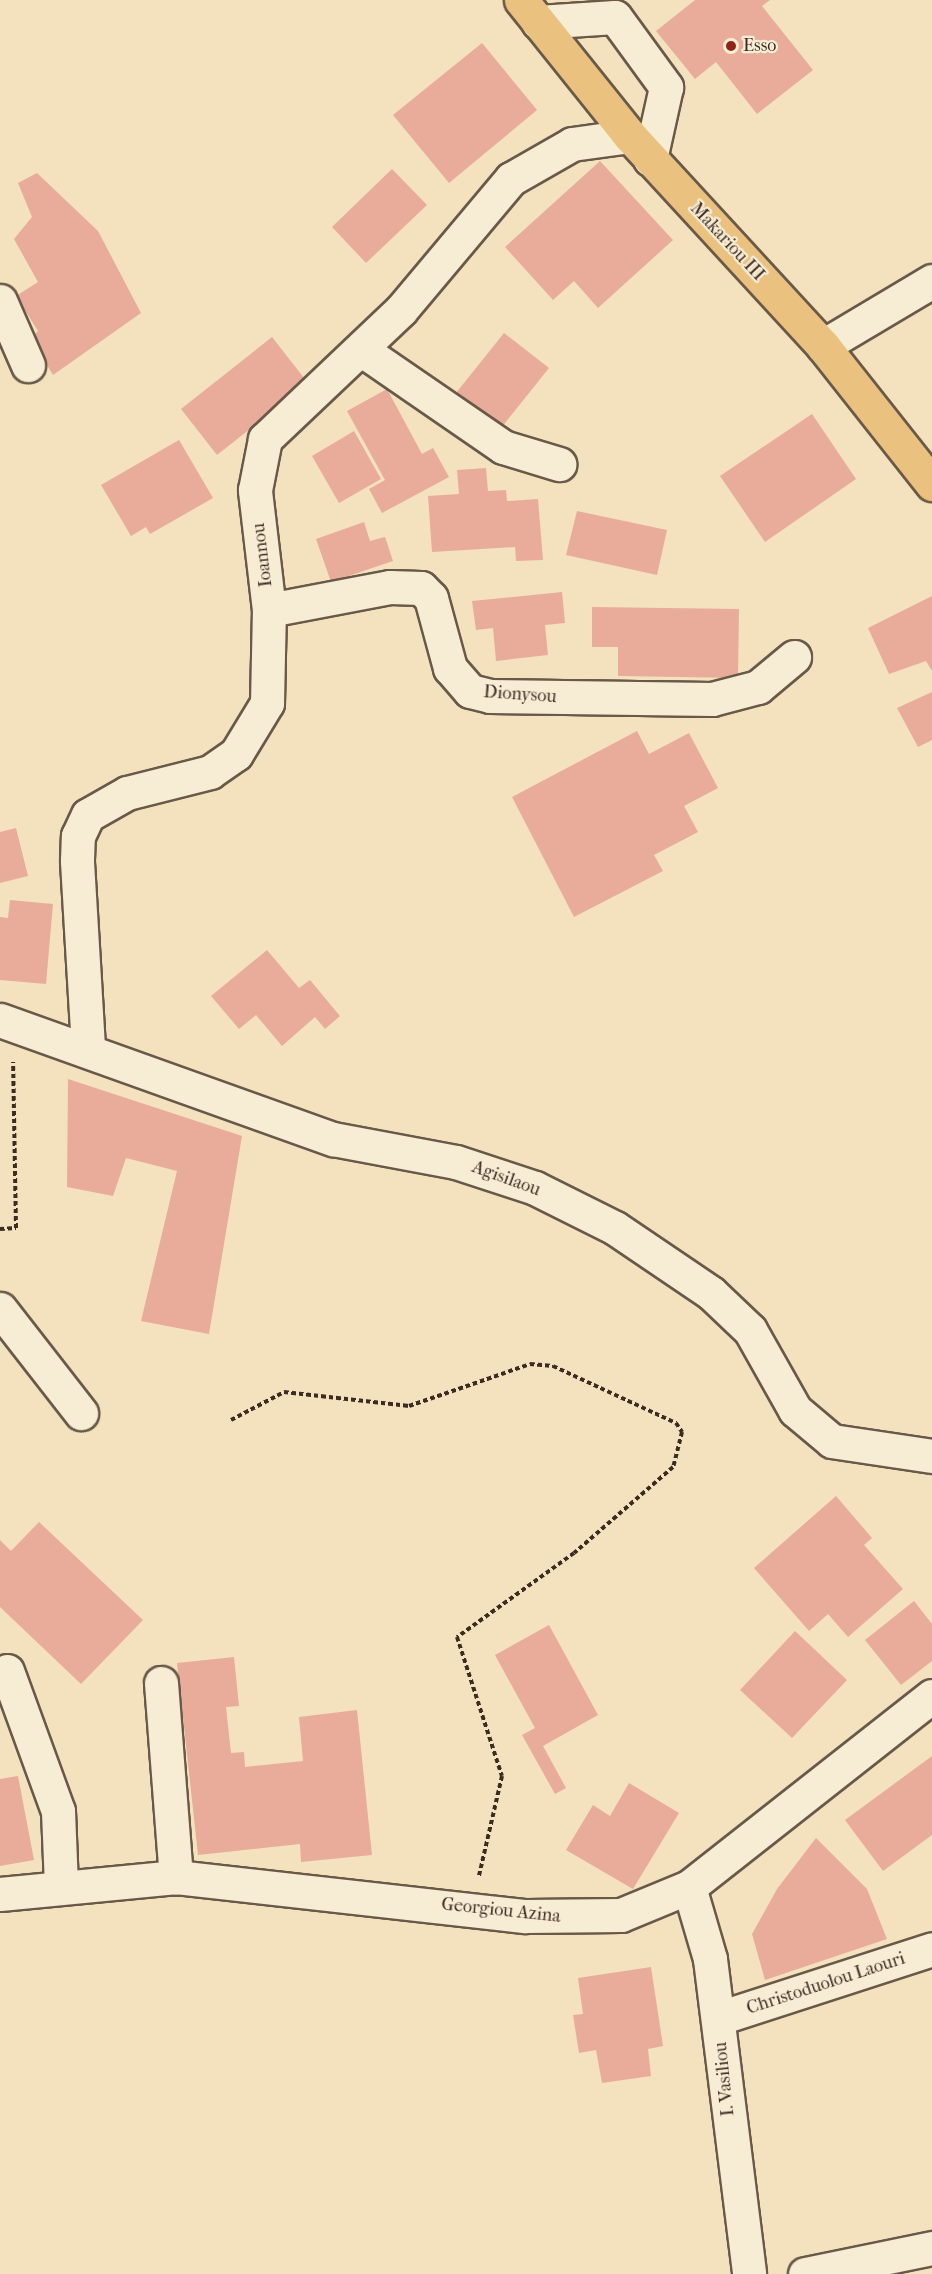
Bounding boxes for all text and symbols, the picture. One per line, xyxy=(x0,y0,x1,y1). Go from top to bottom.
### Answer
place label: Esso xyxy=(743,35,776,57)
marker: Esso xyxy=(724,39,738,53)
street label: Makariou III xyxy=(685,198,769,286)
street label: Ioannou xyxy=(248,522,278,588)
street label: Dionysou xyxy=(483,682,557,708)
street label: Agisilaou xyxy=(469,1157,543,1201)
street label: Georgiou Azina xyxy=(440,1894,562,1928)
street label: Christoduolou Laouri xyxy=(744,1948,908,2020)
street label: I. Vasiliou xyxy=(710,2041,740,2117)

